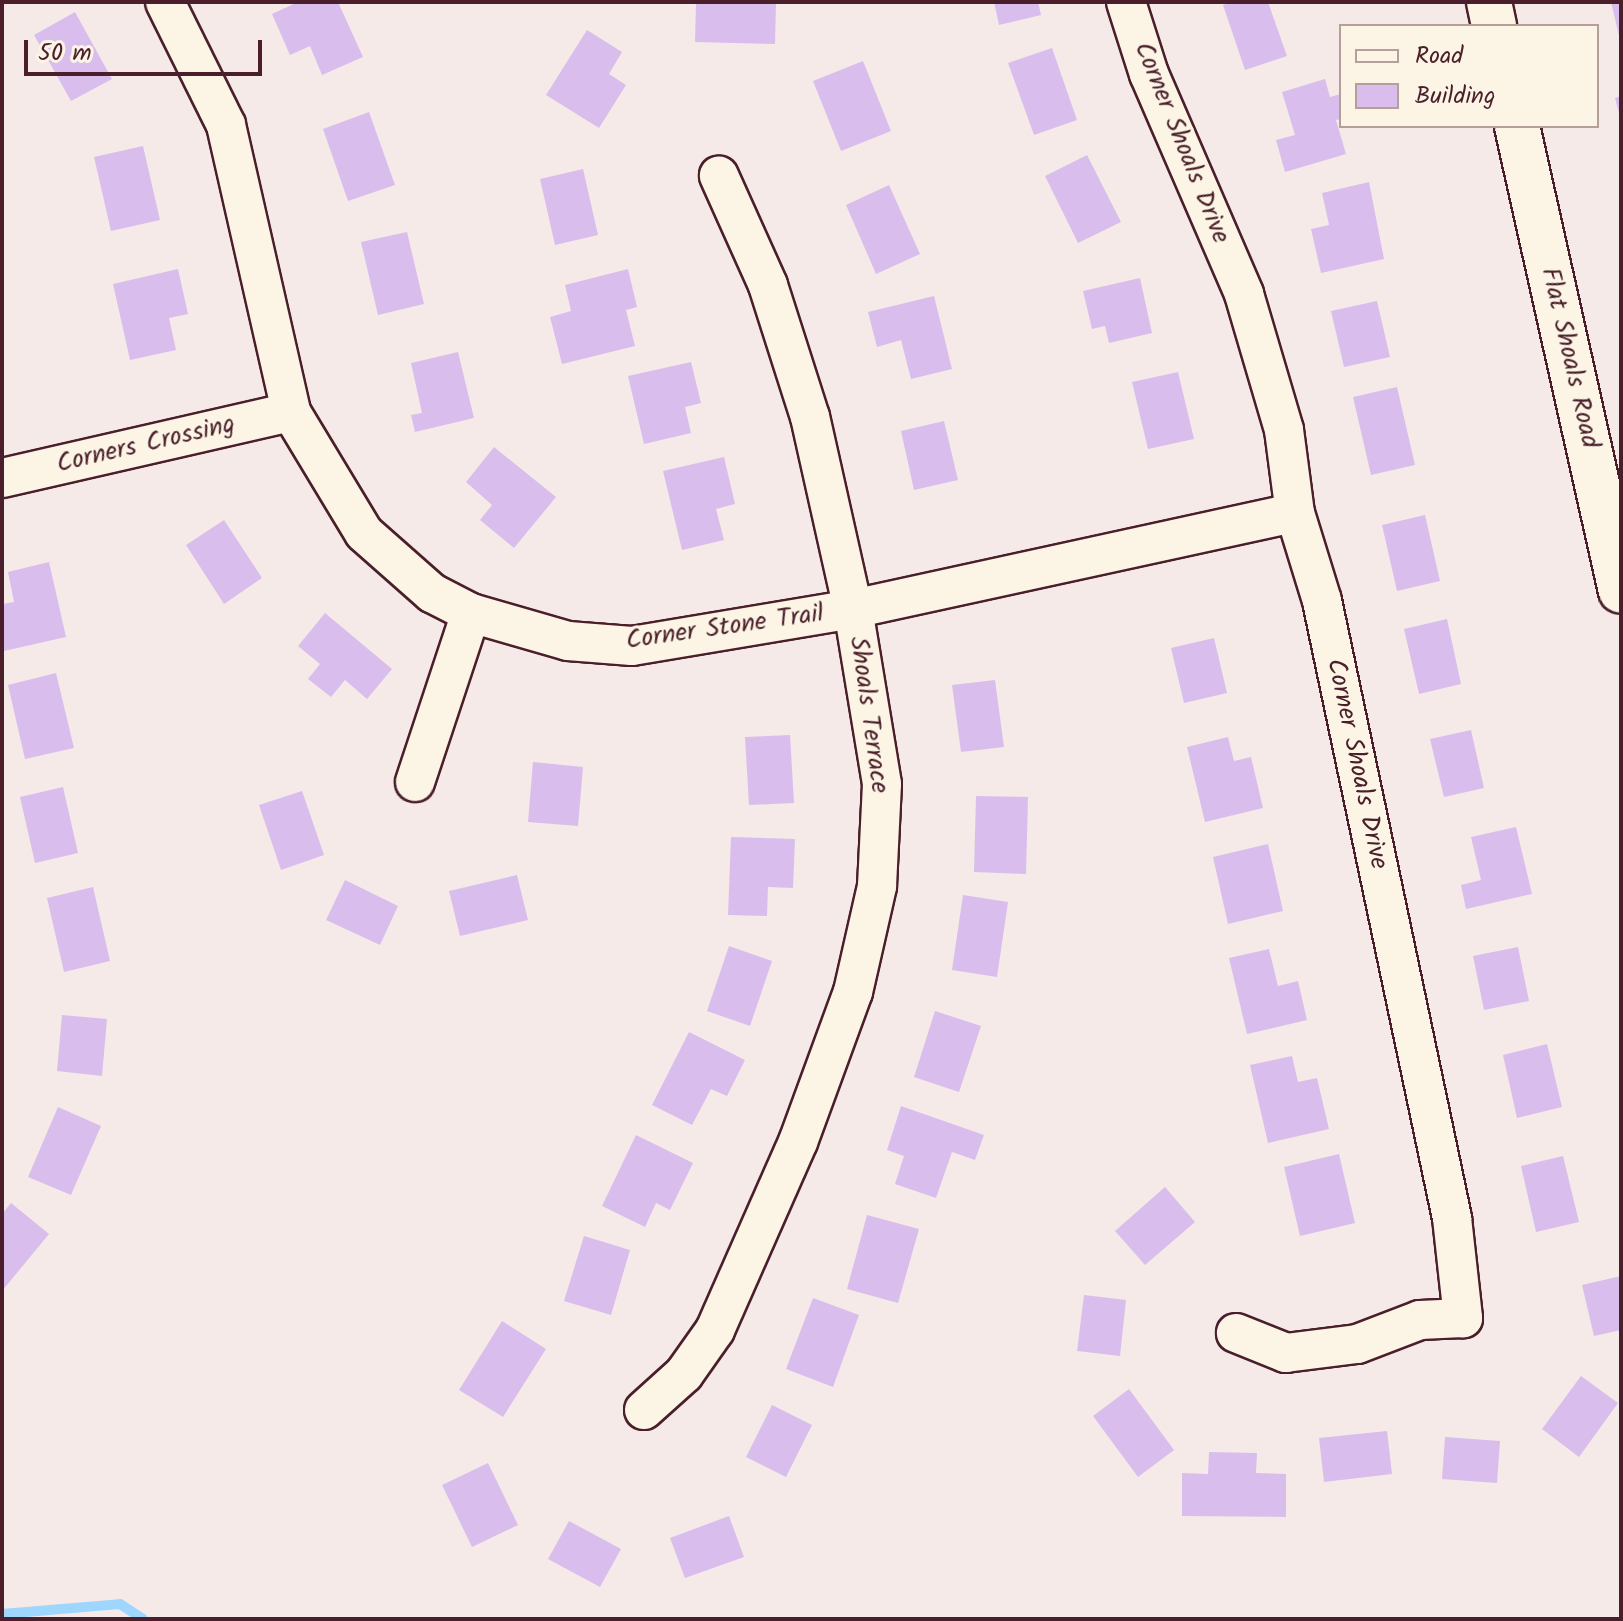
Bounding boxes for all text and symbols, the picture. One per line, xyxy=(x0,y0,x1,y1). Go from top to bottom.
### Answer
scale bar xyxy=(28,24,266,74)
legend xyxy=(1339,24,1599,128)
text: 50 m xyxy=(38,34,92,73)
text: Road xyxy=(1415,37,1463,76)
street label: Corner Shoals Drive xyxy=(1126,38,1236,248)
text: Building xyxy=(1415,77,1495,116)
street label: Flat Shoals Road xyxy=(1533,265,1605,451)
street label: Corners Crossing xyxy=(54,409,238,481)
street label: Corner Stone Trail xyxy=(624,599,826,657)
street label: Shoals Terrace xyxy=(842,635,894,795)
street label: Corner Shoals Drive xyxy=(1318,656,1394,872)

